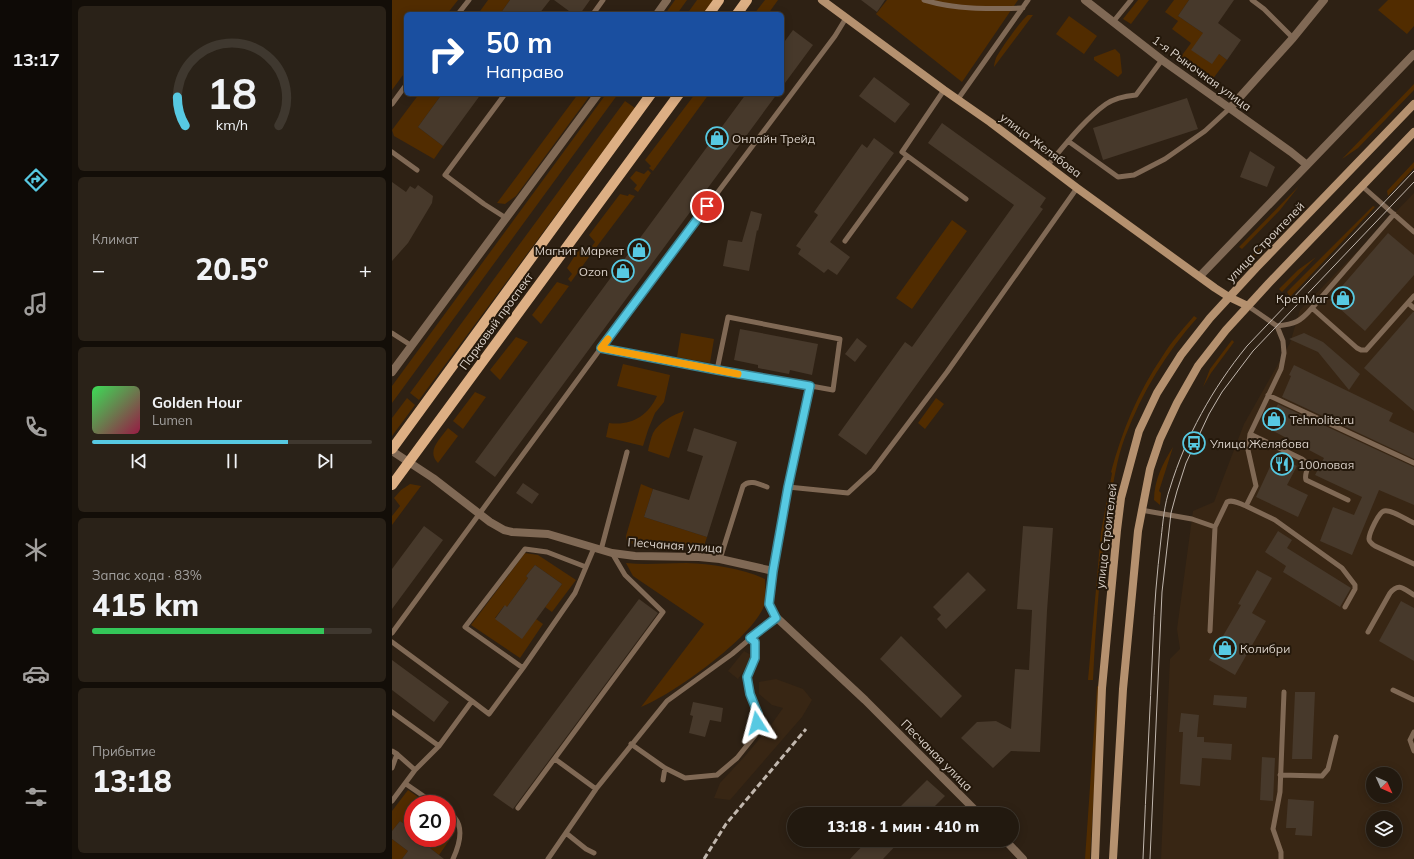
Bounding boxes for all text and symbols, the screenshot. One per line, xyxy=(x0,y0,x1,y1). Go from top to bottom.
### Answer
text: 50 m xyxy=(486,25,552,60)
icon: right xyxy=(420,28,472,80)
street label: 1-я Рыночная улица xyxy=(1150,32,1254,114)
text: 13:17 xyxy=(12,48,60,71)
text: Направо xyxy=(486,60,564,83)
text: 18 xyxy=(207,67,257,119)
street label: улица Желябова xyxy=(997,109,1085,181)
text: km/h xyxy=(216,116,248,134)
shop icon: Онлайн Трейд xyxy=(704,125,730,151)
place label: Онлайн Трейд xyxy=(732,131,815,146)
icon: directions xyxy=(22,166,50,194)
pin xyxy=(690,189,724,223)
icon: arrive xyxy=(696,195,718,217)
street label: улица Строителей xyxy=(1223,199,1307,285)
text: Климат xyxy=(92,231,139,247)
shop icon: Магнит Маркет xyxy=(626,237,652,263)
place label: Магнит Маркет xyxy=(535,243,625,258)
text: 20.5° xyxy=(195,250,269,288)
text: − xyxy=(92,256,105,284)
text: + xyxy=(359,256,372,284)
shop icon: Ozon xyxy=(610,258,636,284)
place label: Ozon xyxy=(579,264,608,279)
street label: Парковый проспект xyxy=(456,269,537,372)
shop icon: КрепМаг xyxy=(1330,285,1356,311)
icon: music xyxy=(22,290,50,318)
place label: КрепМаг xyxy=(1276,291,1329,306)
text: Golden Hour xyxy=(152,393,242,412)
shop icon: Tehnolite.ru xyxy=(1261,406,1287,432)
text: Lumen xyxy=(152,412,193,428)
place label: Tehnolite.ru xyxy=(1290,412,1354,427)
icon: phone xyxy=(22,413,50,441)
bus stop icon: Улица Желябова xyxy=(1181,430,1207,456)
place label: Улица Желябова xyxy=(1209,436,1309,451)
icon: previous xyxy=(128,450,150,472)
icon: pause xyxy=(221,450,243,472)
icon: next xyxy=(314,450,336,472)
restaurant icon: 100ловая xyxy=(1269,451,1295,477)
place label: 100ловая xyxy=(1298,457,1354,472)
street label: улица Строителей xyxy=(1092,482,1120,590)
street label: Песчаная улица xyxy=(627,534,723,556)
icon: climate xyxy=(22,536,50,564)
text: Запас хода · 83% xyxy=(92,567,202,583)
text: 415 km xyxy=(92,586,199,624)
shop icon: Колибри xyxy=(1212,635,1238,661)
place label: Колибри xyxy=(1240,641,1290,656)
icon: car xyxy=(22,660,50,688)
position arrow xyxy=(736,702,778,744)
street label: Песчаная улица xyxy=(898,716,976,794)
text: Прибытие xyxy=(92,743,156,759)
text: 13:18 xyxy=(92,762,172,800)
north arrow xyxy=(1366,767,1402,803)
map controls xyxy=(1366,767,1402,847)
icon: filters xyxy=(22,783,50,811)
speed limit sign: 20 xyxy=(404,795,456,847)
button: layers xyxy=(1366,811,1402,847)
text: 13:18 · 1 мин · 410 m xyxy=(827,817,979,836)

